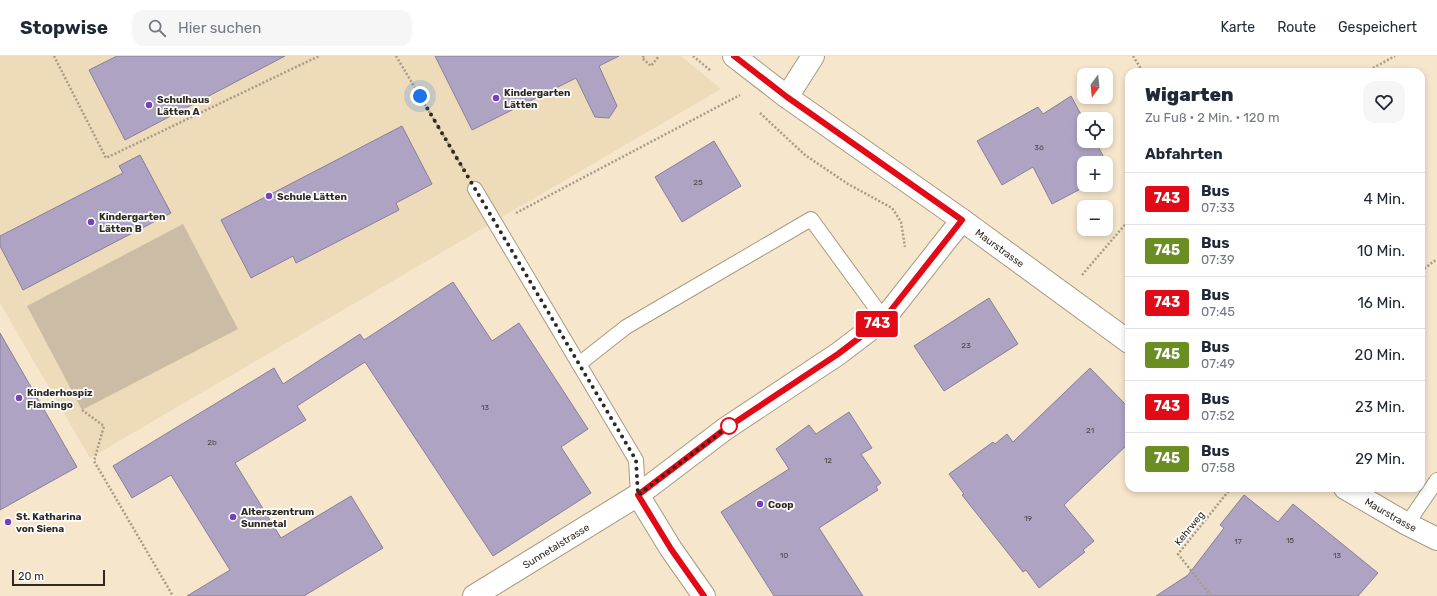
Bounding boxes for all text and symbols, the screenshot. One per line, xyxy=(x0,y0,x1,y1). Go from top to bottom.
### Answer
search box xyxy=(132,10,412,46)
text: Stopwise xyxy=(20,16,108,39)
icon: search xyxy=(146,17,168,39)
text: Hier suchen xyxy=(178,19,261,37)
text: Karte xyxy=(1220,19,1255,36)
text: Route xyxy=(1277,19,1316,36)
text: Gespeichert xyxy=(1338,19,1417,36)
north arrow xyxy=(1077,68,1113,104)
map controls xyxy=(1077,68,1113,236)
button: heart xyxy=(1363,81,1405,123)
text: Wigarten xyxy=(1145,83,1233,106)
your location xyxy=(410,86,430,106)
place label: Kindergarten Lätten xyxy=(504,87,570,111)
marker: Kindergarten Lätten xyxy=(491,93,501,103)
place label: Schulhaus Lätten A xyxy=(157,94,210,118)
marker: Schulhaus Lätten A xyxy=(144,100,154,110)
text: Zu Fuß · 2 Min. · 120 m xyxy=(1145,110,1280,125)
button: locate xyxy=(1077,112,1113,148)
house number: 36 xyxy=(1034,143,1044,152)
text: Abfahrten xyxy=(1145,145,1223,163)
button: + xyxy=(1077,156,1113,192)
house number: 25 xyxy=(693,178,703,187)
text: Bus xyxy=(1201,182,1229,200)
text: 743 xyxy=(1154,190,1180,207)
text: 4 Min. xyxy=(1364,190,1405,208)
marker: Schule Lätten xyxy=(264,191,274,201)
place label: Schule Lätten xyxy=(277,191,347,203)
button: − xyxy=(1077,200,1113,236)
text: 07:33 xyxy=(1201,200,1235,215)
place label: Kindergarten Lätten B xyxy=(99,211,165,235)
marker: Kindergarten Lätten B xyxy=(86,217,96,227)
street label: Maurstrasse xyxy=(973,227,1026,271)
text: Bus xyxy=(1201,234,1229,252)
text: 745 xyxy=(1154,242,1180,259)
text: 10 Min. xyxy=(1357,242,1405,260)
text: 07:39 xyxy=(1201,252,1235,267)
text: Bus xyxy=(1201,286,1229,304)
text: 743 xyxy=(1154,294,1180,311)
text: 16 Min. xyxy=(1357,294,1405,312)
text: 07:45 xyxy=(1201,304,1235,319)
line badge: 743 xyxy=(854,311,900,337)
text: 743 xyxy=(864,315,890,332)
text: Bus xyxy=(1201,338,1229,356)
house number: 23 xyxy=(961,341,971,350)
text: 745 xyxy=(1154,346,1180,363)
text: 20 Min. xyxy=(1355,346,1405,364)
text: 07:49 xyxy=(1201,356,1235,371)
place label: Kinderhospiz Flamingo xyxy=(27,387,93,411)
text: Bus xyxy=(1201,390,1229,408)
marker: Kinderhospiz Flamingo xyxy=(14,393,24,403)
text: 743 xyxy=(1154,398,1180,415)
text: 23 Min. xyxy=(1355,398,1405,416)
house number: 13 xyxy=(481,403,489,412)
text: 07:52 xyxy=(1201,408,1235,423)
unlabelled marker xyxy=(720,417,738,435)
house number: 21 xyxy=(1086,426,1094,435)
house number: 2b xyxy=(207,438,217,447)
text: Bus xyxy=(1201,442,1229,460)
text: 745 xyxy=(1154,450,1180,467)
text: 29 Min. xyxy=(1355,450,1405,468)
house number: 12 xyxy=(824,456,832,465)
text: 07:58 xyxy=(1201,460,1235,475)
street label: Maurstrasse xyxy=(1362,496,1419,535)
marker: Coop xyxy=(755,499,765,509)
place label: Coop xyxy=(768,499,794,511)
place label: Alterszentrum Sunnetal xyxy=(241,506,314,530)
street label: Kehrweg xyxy=(1172,509,1207,548)
place label: St. Katharina von Siena xyxy=(16,511,82,535)
marker: Alterszentrum Sunnetal xyxy=(228,512,238,522)
house number: 19 xyxy=(1024,514,1032,523)
marker: St. Katharina von Siena xyxy=(3,517,13,527)
street label: Sunnetalstrasse xyxy=(521,521,592,572)
house number: 15 xyxy=(1286,536,1294,545)
house number: 17 xyxy=(1234,537,1242,546)
house number: 10 xyxy=(780,551,788,560)
house number: 13 xyxy=(1333,551,1341,560)
scale bar xyxy=(12,568,105,587)
text: 20 m xyxy=(18,570,44,583)

